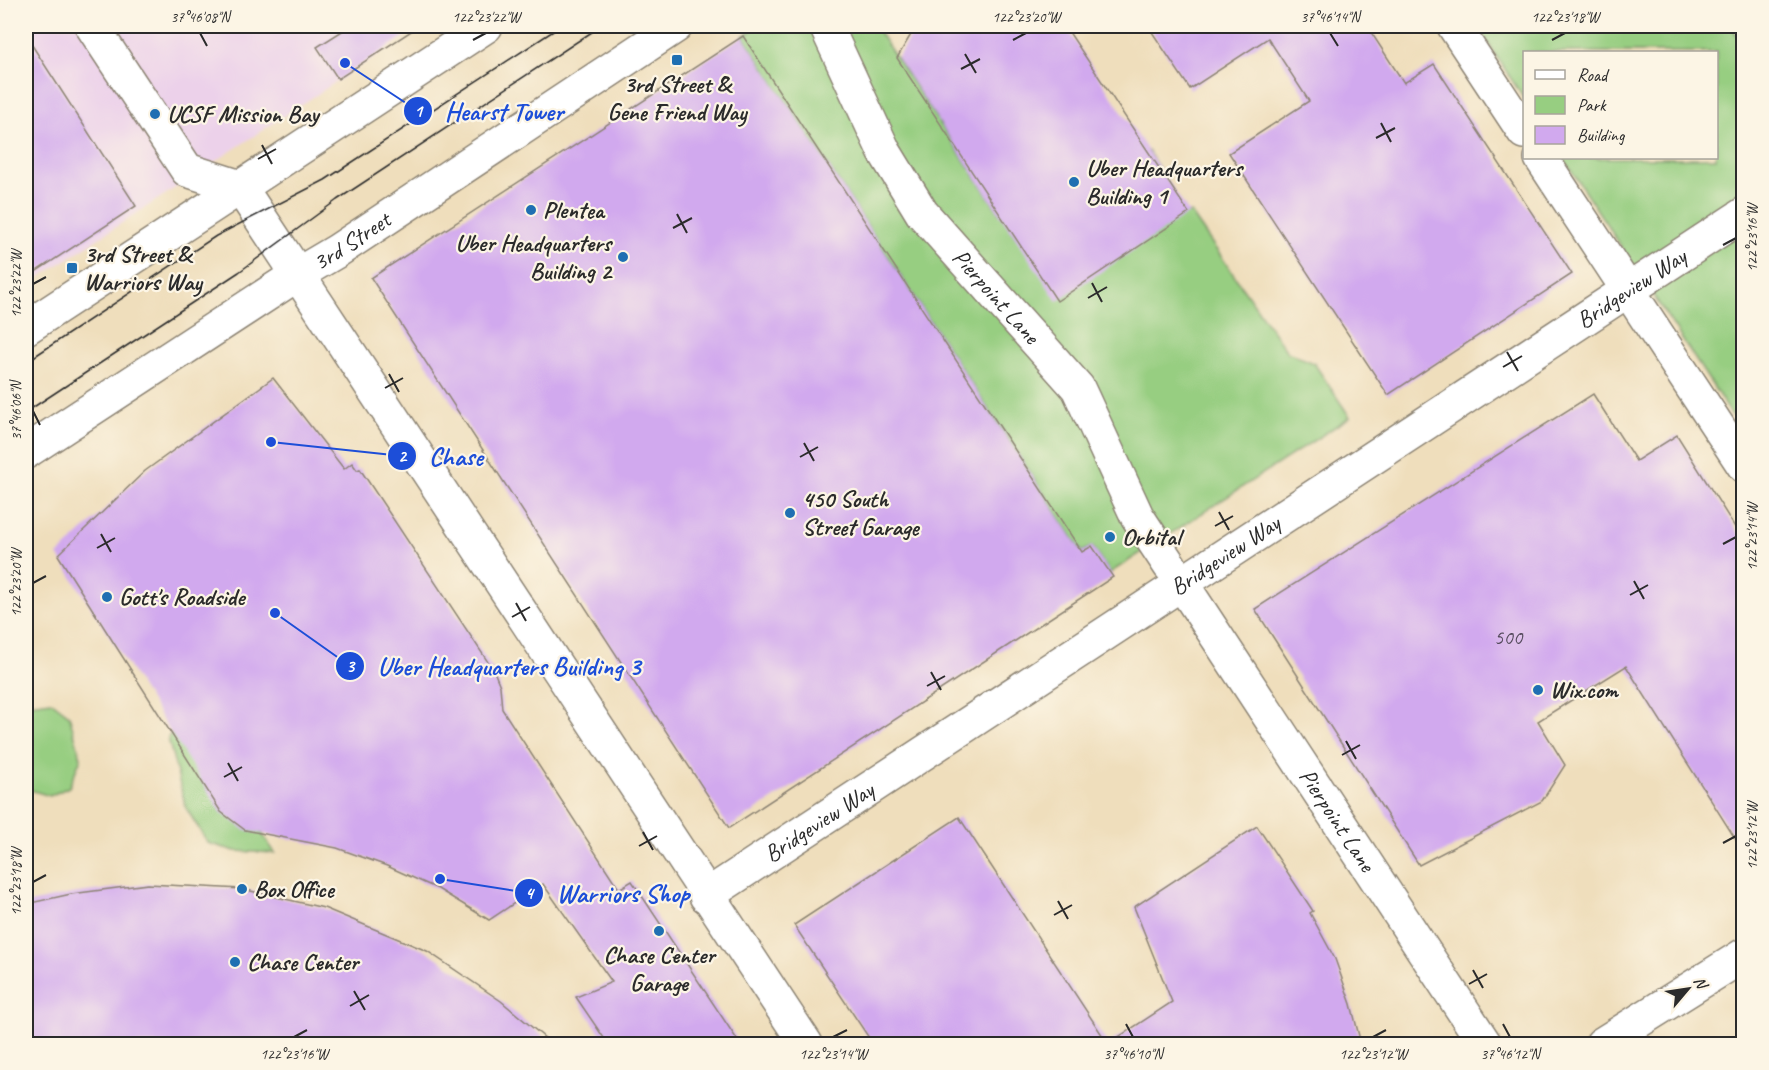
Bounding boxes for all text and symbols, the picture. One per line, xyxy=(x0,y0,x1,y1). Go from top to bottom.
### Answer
text: 37°46'08"N xyxy=(170,8,233,27)
text: 122°23'22"W xyxy=(452,8,523,27)
text: 122°23'20"W xyxy=(992,8,1063,27)
text: 37°46'14"N xyxy=(1300,8,1363,27)
text: 122°23'18"W xyxy=(1531,8,1602,27)
legend xyxy=(1523,51,1718,159)
marker: 3rd Street & Gene Friend Way xyxy=(670,53,684,67)
text: Road xyxy=(1577,64,1610,86)
place label: 3rd Street & Gene Friend Way xyxy=(608,69,748,127)
callout: Hearst Tower xyxy=(403,89,575,133)
text: Park xyxy=(1577,94,1607,116)
text: Hearst Tower xyxy=(445,95,566,128)
place label: UCSF Mission Bay xyxy=(167,99,321,129)
text: 1 xyxy=(414,100,424,122)
marker: UCSF Mission Bay xyxy=(148,107,162,121)
text: Building xyxy=(1577,124,1626,146)
place label: Uber Headquarters Building 1 xyxy=(1086,153,1244,211)
marker: Uber Headquarters Building 1 xyxy=(1067,175,1081,189)
place label: Plentea xyxy=(543,195,606,225)
text: 122°23'16"W xyxy=(1743,201,1762,272)
marker: Plentea xyxy=(524,203,538,217)
street label: 3rd Street xyxy=(307,204,398,277)
place label: Uber Headquarters Building 2 xyxy=(455,228,614,286)
place label: 3rd Street & Warriors Way xyxy=(84,239,203,297)
street label: Bridgeview Way xyxy=(1571,240,1693,335)
street label: Pierpoint Lane xyxy=(946,242,1048,352)
text: 122°23'22"W xyxy=(7,247,26,318)
marker: Uber Headquarters Building 2 xyxy=(616,250,630,264)
marker: 3rd Street & Warriors Way xyxy=(65,261,79,275)
text: 37°46'06"N xyxy=(7,378,26,441)
callout: Chase xyxy=(387,434,495,478)
text: Chase xyxy=(429,440,485,473)
text: 2 xyxy=(398,445,408,467)
place label: 450 South Street Garage xyxy=(802,484,921,542)
text: 122°23'14"W xyxy=(1743,500,1762,571)
marker: 450 South Street Garage xyxy=(783,506,797,520)
street label: Bridgeview Way xyxy=(1164,507,1287,602)
place label: Orbital xyxy=(1122,522,1185,552)
marker: Orbital xyxy=(1103,530,1117,544)
text: 122°23'20"W xyxy=(7,546,26,617)
place label: Gott's Roadside xyxy=(119,582,246,612)
marker: Gott's Roadside xyxy=(100,590,114,604)
house number: 500 xyxy=(1494,624,1524,650)
callout: Uber Headquarters Building 3 xyxy=(335,644,653,688)
text: Uber Headquarters Building 3 xyxy=(378,650,643,683)
text: 3 xyxy=(346,655,356,677)
place label: Wix.com xyxy=(1550,675,1619,705)
marker: Wix.com xyxy=(1531,683,1545,697)
street label: Pierpoint Lane xyxy=(1293,763,1383,879)
street label: Bridgeview Way xyxy=(758,774,881,869)
text: 122°23'12"W xyxy=(1743,799,1762,870)
text: 122°23'18"W xyxy=(7,845,26,916)
callout: Warriors Shop xyxy=(514,871,702,915)
place label: Box Office xyxy=(254,874,336,904)
text: Warriors Shop xyxy=(557,877,691,910)
marker: Box Office xyxy=(235,882,249,896)
text: 4 xyxy=(525,882,535,904)
marker: Chase Center Garage xyxy=(652,924,666,938)
place label: Chase Center Garage xyxy=(603,940,717,998)
place label: Chase Center xyxy=(247,947,361,977)
marker: Chase Center xyxy=(228,955,242,969)
north arrow xyxy=(1658,959,1718,1019)
text: N xyxy=(1689,973,1713,994)
text: 122°23'16"W xyxy=(260,1045,331,1064)
text: 122°23'14"W xyxy=(799,1045,870,1064)
text: 37°46'10"N xyxy=(1103,1045,1166,1064)
text: 122°23'12"W xyxy=(1339,1045,1410,1064)
text: 37°46'12"N xyxy=(1480,1045,1543,1064)

